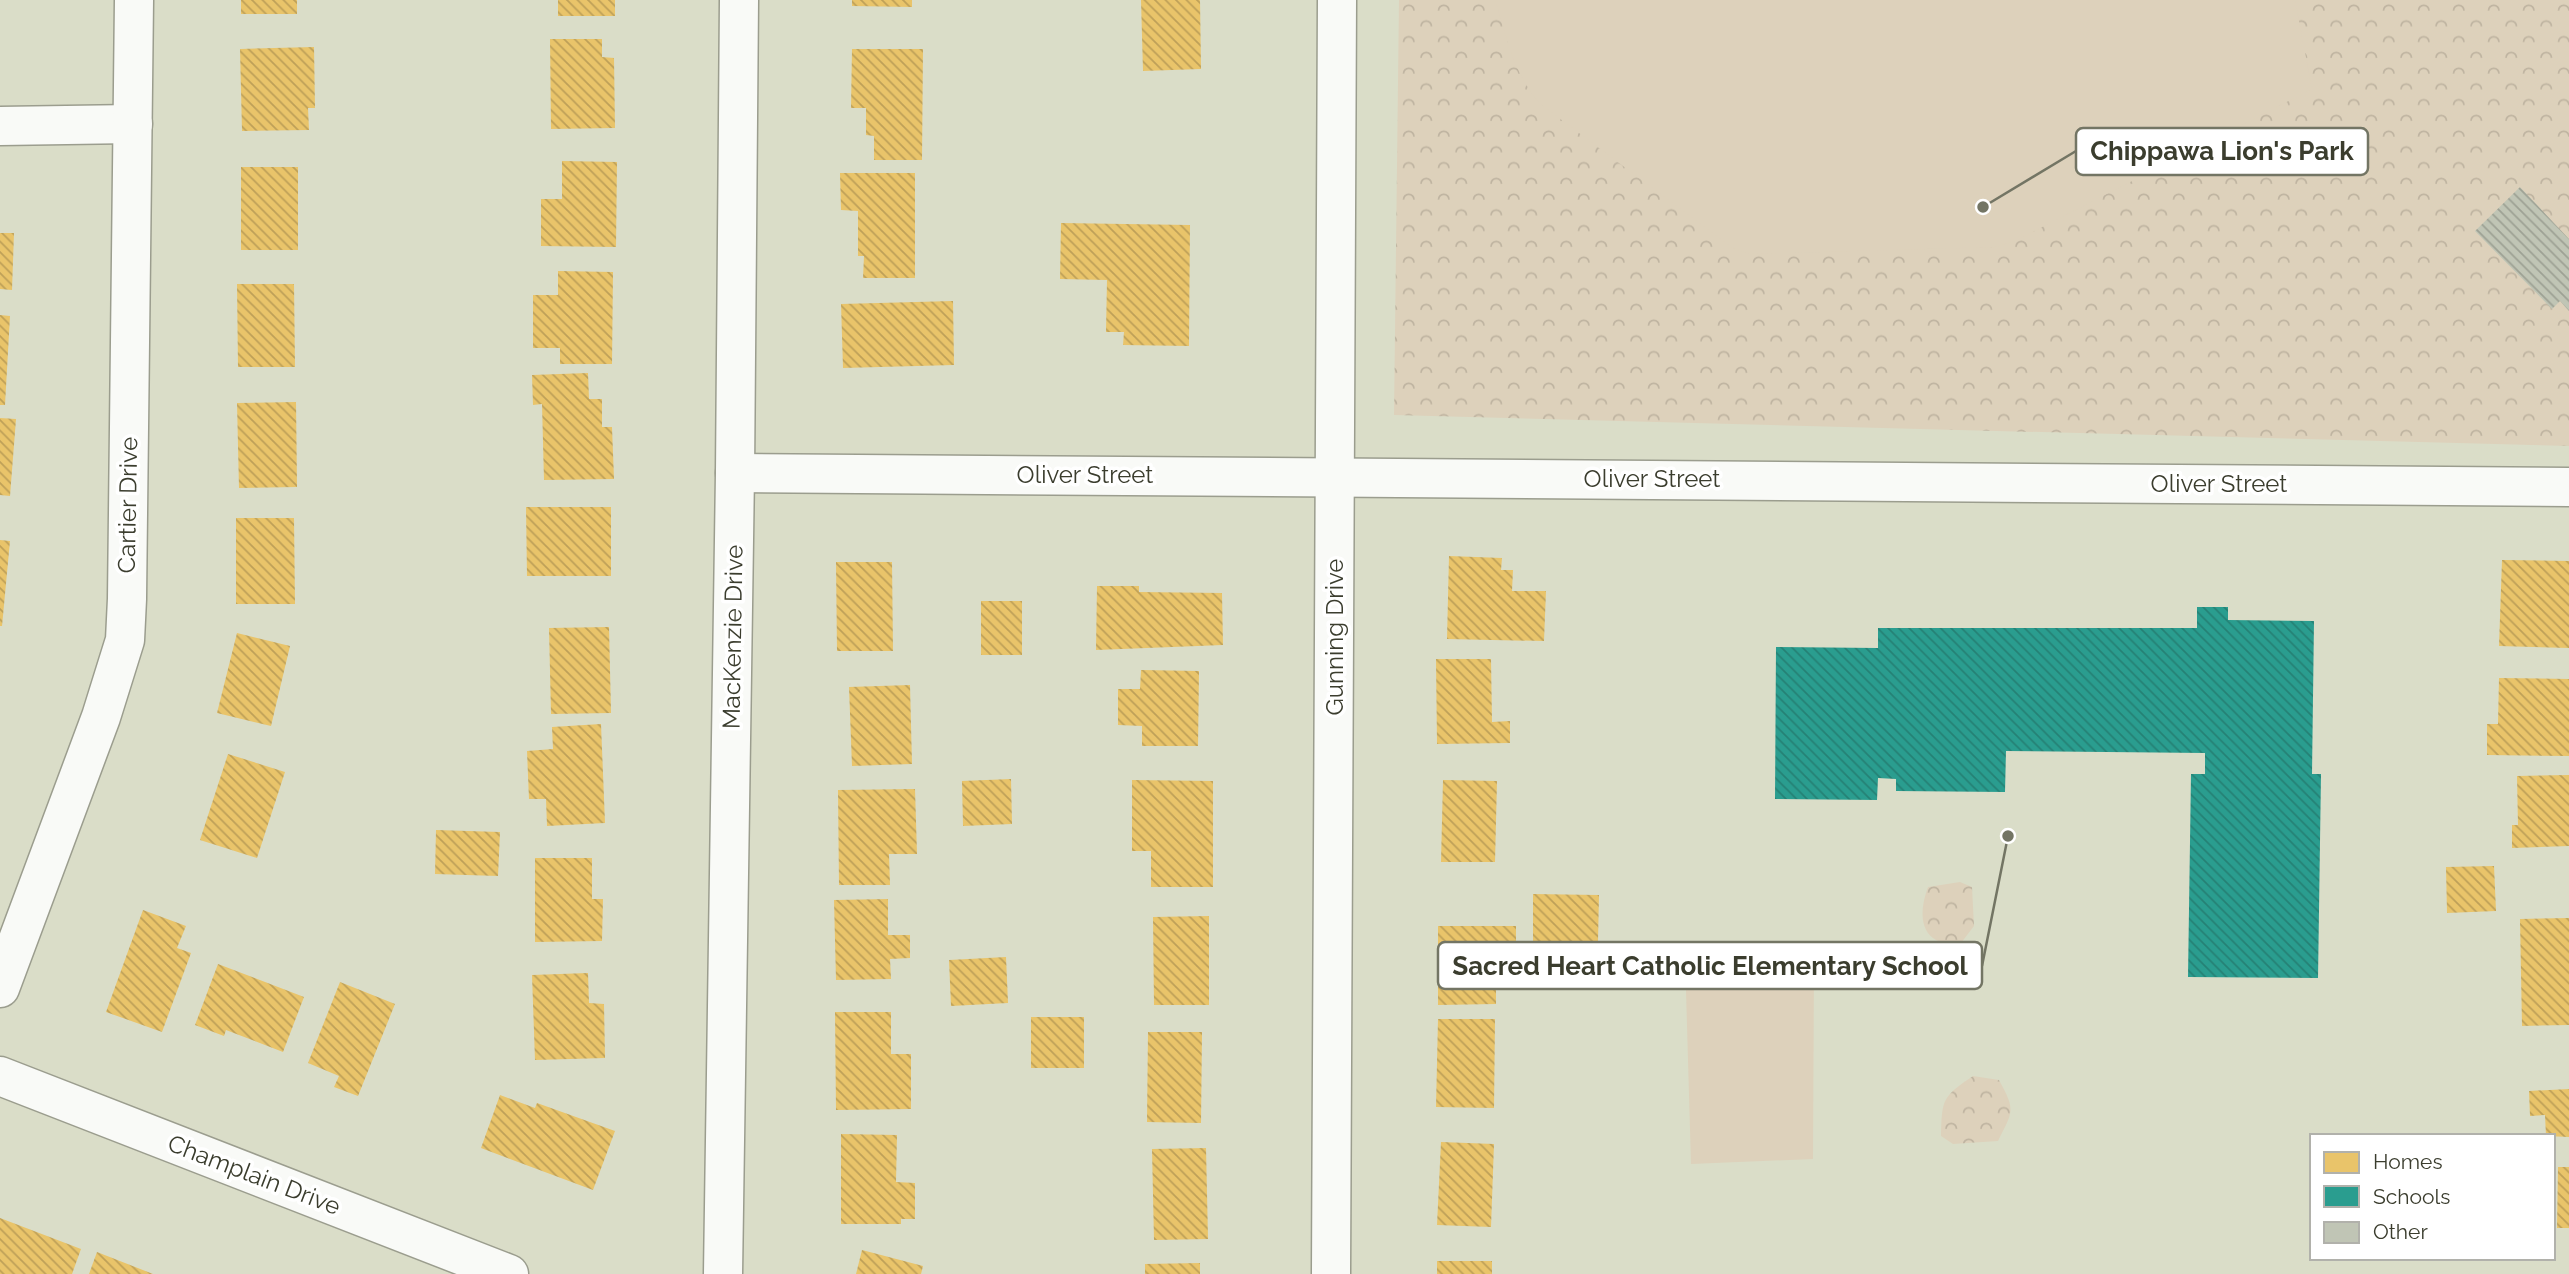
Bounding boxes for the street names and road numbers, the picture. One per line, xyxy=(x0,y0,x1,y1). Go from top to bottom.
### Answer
street label: Cartier Drive xyxy=(112,436,143,574)
street label: Oliver Street xyxy=(1017,460,1153,489)
street label: Oliver Street xyxy=(1584,464,1720,493)
street label: Oliver Street xyxy=(2151,469,2287,498)
street label: MacKenzie Drive xyxy=(716,545,749,729)
street label: Gunning Drive xyxy=(1320,559,1349,715)
street label: Champlain Drive xyxy=(164,1128,345,1221)

